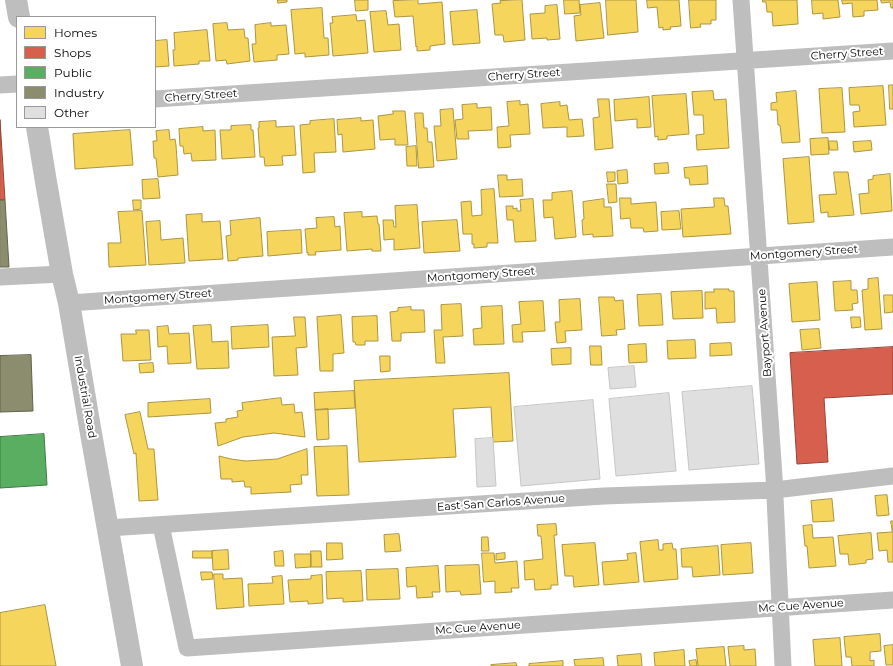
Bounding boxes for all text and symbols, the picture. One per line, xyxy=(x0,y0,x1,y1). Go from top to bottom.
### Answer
legend xyxy=(16,16,156,128)
text: Homes xyxy=(54,25,97,40)
text: Shops xyxy=(54,45,91,60)
street label: Cherry Street xyxy=(810,45,884,63)
text: Public xyxy=(54,65,92,80)
street label: Cherry Street xyxy=(487,66,561,84)
text: Industry xyxy=(54,85,104,100)
street label: Cherry Street xyxy=(164,87,238,105)
text: Other xyxy=(54,105,89,120)
street label: Montgomery Street xyxy=(750,243,858,263)
street label: Montgomery Street xyxy=(427,265,535,285)
street label: Montgomery Street xyxy=(104,287,212,307)
street label: Bayport Avenue xyxy=(755,288,775,378)
street label: Industrial Road xyxy=(71,355,99,439)
street label: East San Carlos Avenue xyxy=(437,492,565,514)
street label: Mc Cue Avenue xyxy=(758,596,844,616)
street label: Mc Cue Avenue xyxy=(435,618,521,638)

